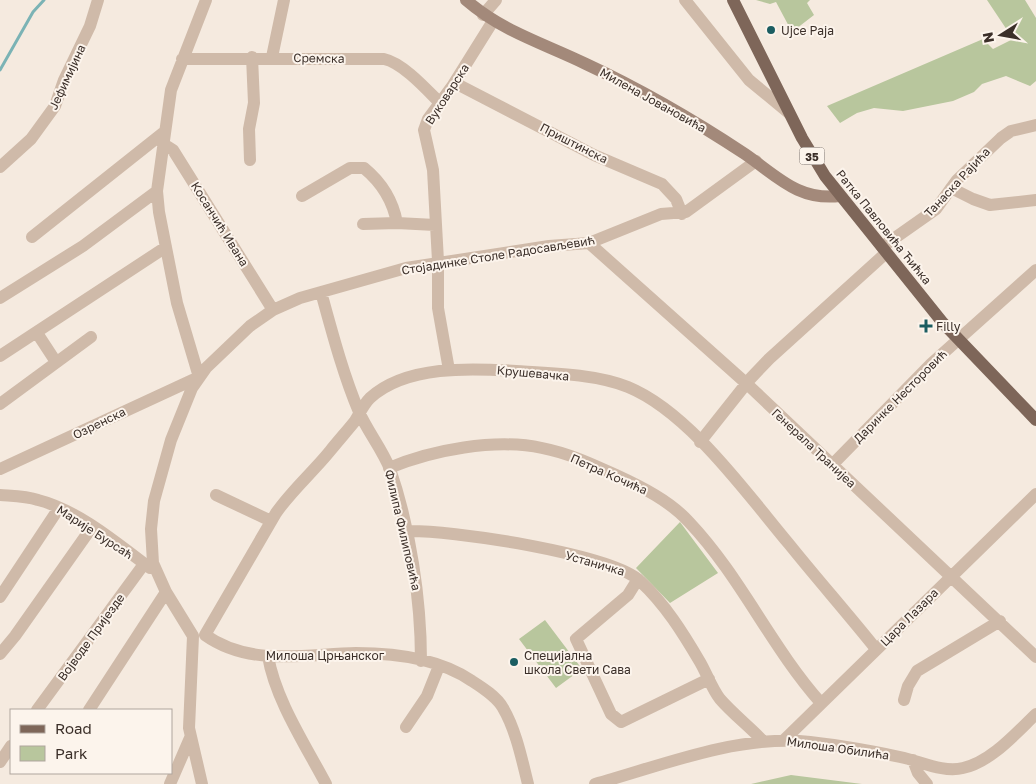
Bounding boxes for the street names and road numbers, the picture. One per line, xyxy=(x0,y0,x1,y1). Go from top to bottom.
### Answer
street label: Јефимијина xyxy=(45,42,89,112)
street label: Сремска xyxy=(293,50,345,66)
street label: Вуковарска xyxy=(422,61,472,127)
street label: Милена Јовановића xyxy=(597,65,709,135)
street label: Приштинска xyxy=(538,120,610,166)
street label: Танаска Рајића xyxy=(921,144,993,220)
road number: 35 xyxy=(800,148,824,164)
street label: Ратка Павловића Ћићка xyxy=(833,167,935,287)
street label: Косанчић Ивана xyxy=(188,179,252,269)
street label: Стојадинке Столе Радосављевић xyxy=(400,232,596,278)
street label: Даринке Несторовић xyxy=(850,346,950,446)
street label: Крушевачка xyxy=(496,362,570,384)
street label: Озренска xyxy=(70,404,128,442)
street label: Генерала Транијеа xyxy=(769,405,859,491)
street label: Петра Кочића xyxy=(568,450,650,498)
street label: Филипа Филиповића xyxy=(382,468,424,592)
street label: Марије Бурсаћ xyxy=(54,502,136,562)
street label: Устаничка xyxy=(564,547,626,579)
street label: Цара Лазара xyxy=(877,585,941,649)
street label: Војводе Пријезде xyxy=(54,591,128,683)
street label: Милоша Црњанског xyxy=(266,648,385,663)
street label: Милоша Обилића xyxy=(786,733,890,763)

